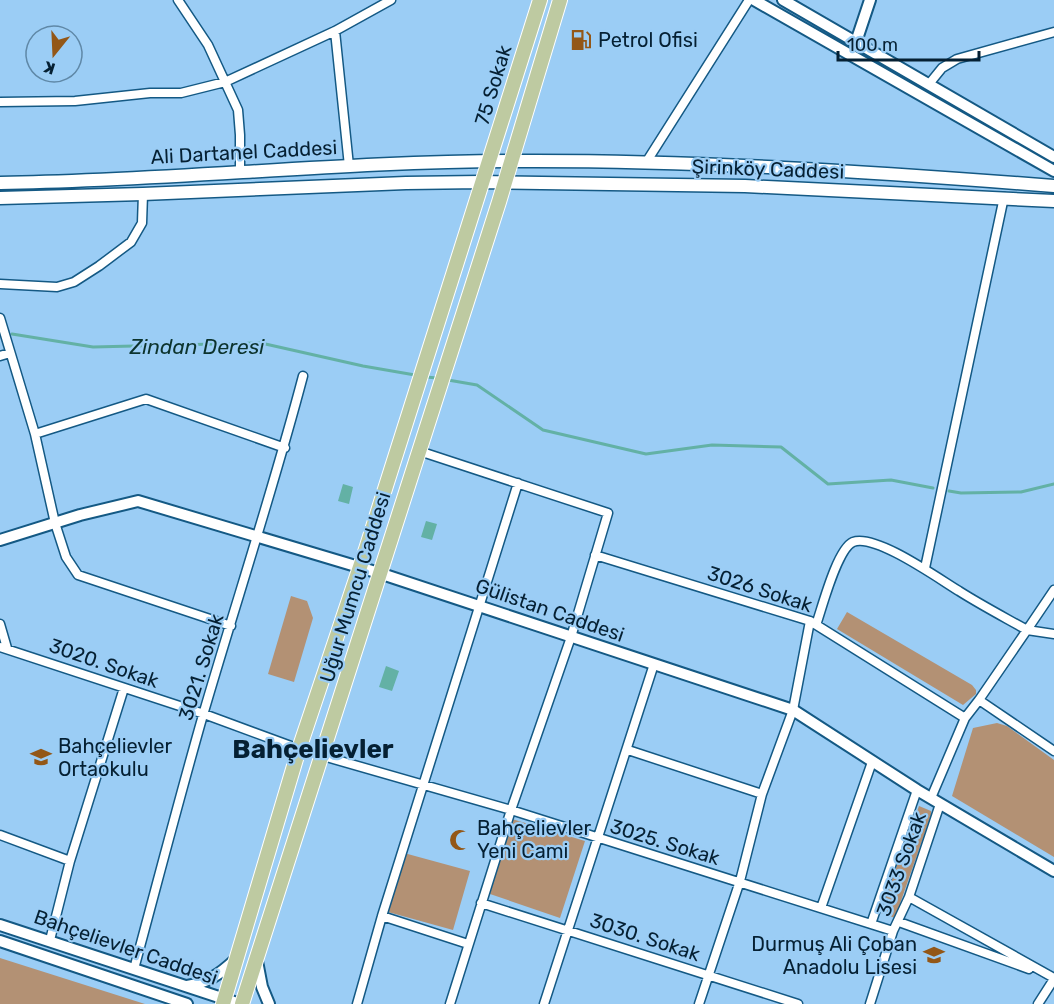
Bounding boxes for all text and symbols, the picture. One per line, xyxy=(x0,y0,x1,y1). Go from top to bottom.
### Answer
north arrow xyxy=(24,24,84,84)
scale bar xyxy=(838,24,979,62)
fuel station icon: Petrol Ofisi xyxy=(569,28,593,52)
place label: Petrol Ofisi xyxy=(598,28,698,52)
text: 100 m xyxy=(847,34,898,56)
street label: 75 Sokak xyxy=(469,41,517,128)
text: K xyxy=(41,57,57,78)
street label: Ali Dartanel Caddesi xyxy=(150,135,338,169)
street label: Şirinköy Caddesi xyxy=(691,154,845,184)
water label: Zindan Deresi xyxy=(129,334,265,359)
street label: Uğur Mumcu Caddesi xyxy=(315,489,395,685)
street label: 3026 Sokak xyxy=(705,561,816,617)
street label: Gülistan Caddesi xyxy=(472,573,628,647)
street label: 3021. Sokak xyxy=(173,610,229,723)
street label: 3020. Sokak xyxy=(46,633,163,693)
place label: Bahçelievler Ortaokulu xyxy=(58,734,173,781)
district label: Bahçelievler xyxy=(232,734,394,765)
school or university icon: Bahçelievler Ortaokulu xyxy=(29,745,53,769)
street label: 3033 Sokak xyxy=(871,808,931,919)
street label: 3025. Sokak xyxy=(607,814,723,870)
place label: Bahçelievler Yeni Cami xyxy=(477,816,592,863)
mosque icon: Bahçelievler Yeni Cami xyxy=(448,828,472,852)
street label: Bahçelievler Caddesi xyxy=(31,904,221,990)
street label: 3030. Sokak xyxy=(587,908,704,966)
place label: Durmuş Ali Çoban Anadolu Lisesi xyxy=(751,932,917,979)
school or university icon: Durmuş Ali Çoban Anadolu Lisesi xyxy=(922,943,946,967)

